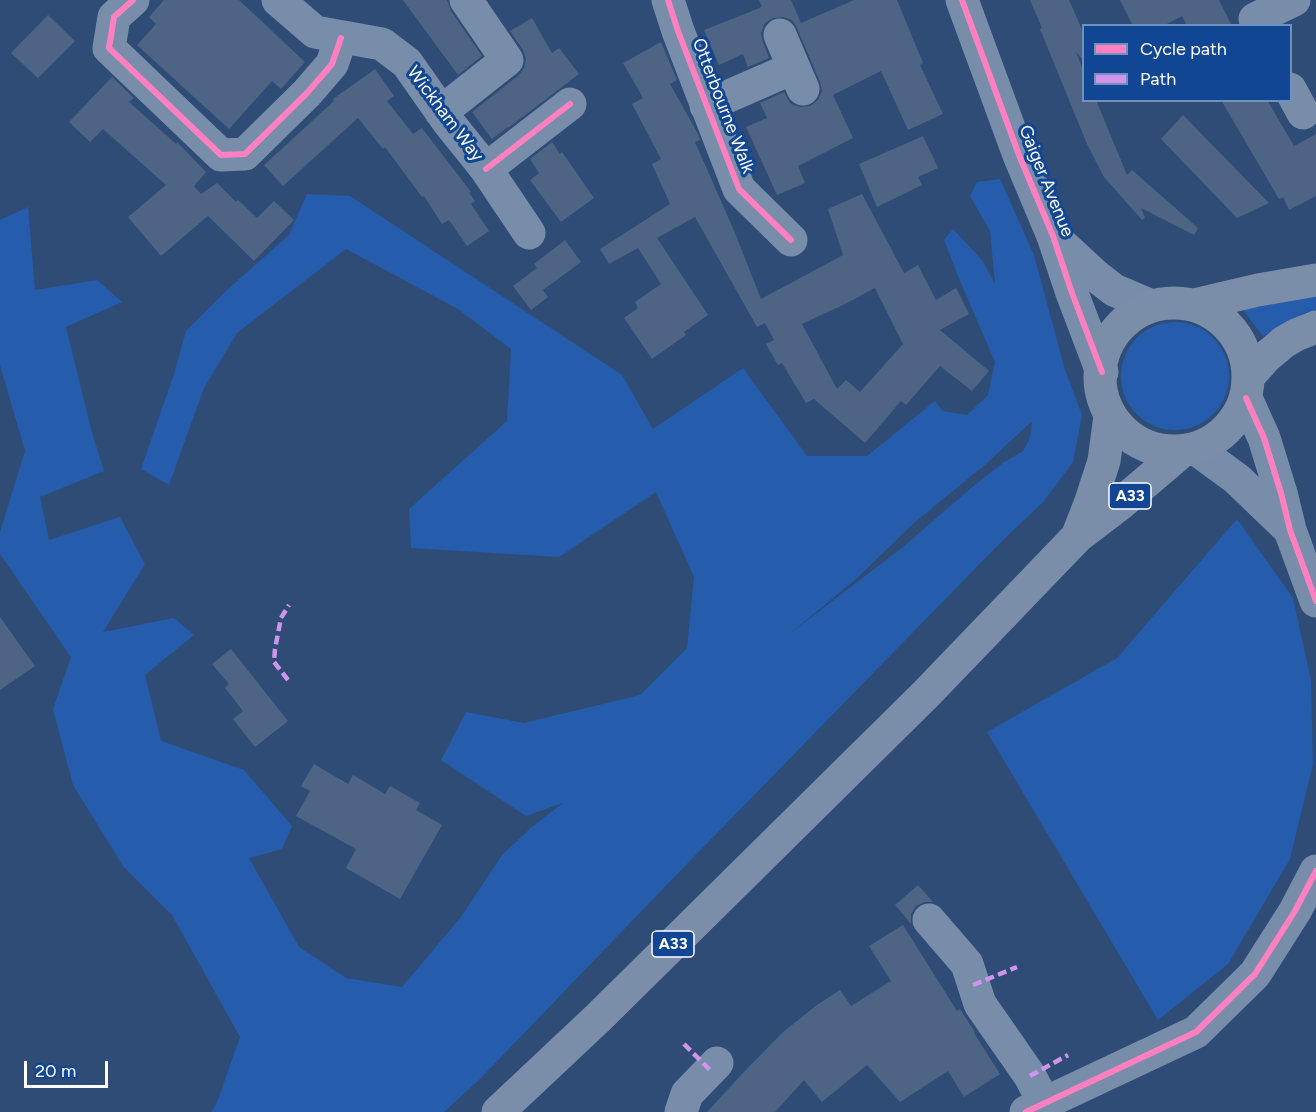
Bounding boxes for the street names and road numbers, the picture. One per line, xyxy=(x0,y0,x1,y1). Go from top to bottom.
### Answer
street label: Otterbourne Walk xyxy=(687,35,759,177)
street label: Wickham Way xyxy=(402,62,488,166)
street label: Gaiger Avenue xyxy=(1014,122,1078,240)
road number: A33 xyxy=(1109,483,1151,509)
road number: A33 xyxy=(652,931,694,957)

